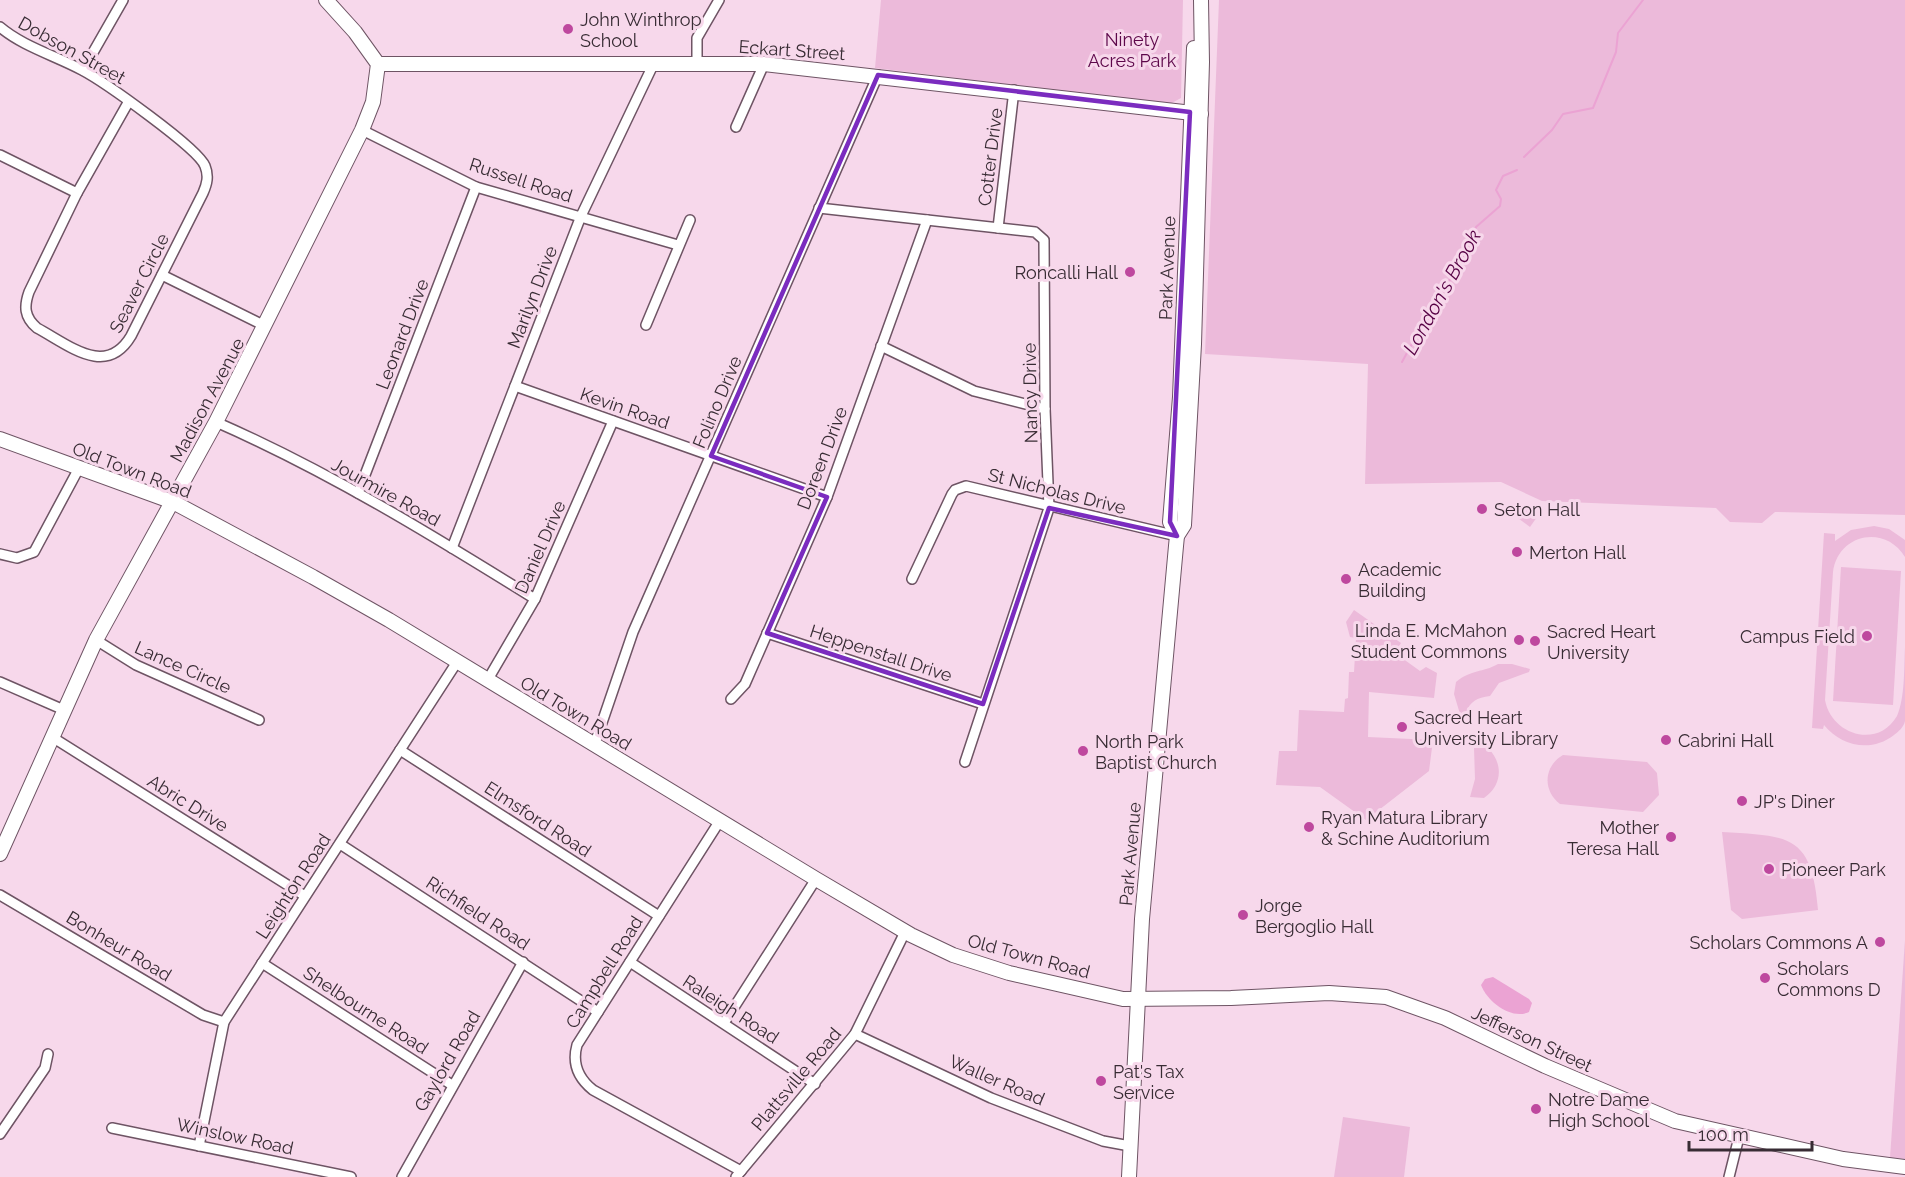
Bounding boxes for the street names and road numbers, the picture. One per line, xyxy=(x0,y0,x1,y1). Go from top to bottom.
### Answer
street label: Dobson Street xyxy=(15,12,129,88)
street label: Eckart Street xyxy=(738,36,846,64)
street label: Cotter Drive xyxy=(974,106,1006,207)
street label: Russell Road xyxy=(467,153,575,207)
street label: Park Avenue xyxy=(1155,215,1179,320)
street label: Seaver Circle xyxy=(105,229,173,336)
street label: Marilyn Drive xyxy=(503,242,561,351)
street label: Leonard Drive xyxy=(371,275,433,392)
street label: Madison Avenue xyxy=(165,334,249,466)
street label: Nancy Drive xyxy=(1019,342,1041,444)
street label: Folino Drive xyxy=(688,352,746,451)
street label: Kevin Road xyxy=(578,383,672,433)
street label: Doreen Drive xyxy=(793,403,851,513)
street label: Old Town Road xyxy=(69,438,195,502)
street label: Jourmire Road xyxy=(328,453,444,531)
street label: St Nicholas Drive xyxy=(986,464,1128,518)
street label: Daniel Drive xyxy=(510,497,570,597)
street label: Heppenstall Drive xyxy=(807,620,955,686)
street label: Lance Circle xyxy=(132,636,235,698)
street label: Old Town Road xyxy=(517,672,635,754)
street label: Abric Drive xyxy=(144,770,232,836)
street label: Elmsford Road xyxy=(481,777,595,861)
street label: Park Avenue xyxy=(1115,801,1145,907)
street label: Leighton Road xyxy=(251,829,335,943)
street label: Richfield Road xyxy=(422,872,534,954)
street label: Bonheur Road xyxy=(63,906,175,986)
street label: Campbell Road xyxy=(561,912,647,1032)
street label: Old Town Road xyxy=(965,930,1093,982)
street label: Shelbourne Road xyxy=(300,962,432,1058)
street label: Raleigh Road xyxy=(679,970,783,1048)
street label: Jefferson Street xyxy=(1468,1002,1596,1076)
street label: Gaylord Road xyxy=(410,1007,484,1115)
street label: Plattsville Road xyxy=(747,1023,845,1135)
street label: Waller Road xyxy=(946,1050,1048,1110)
street label: Winslow Road xyxy=(175,1113,295,1159)

